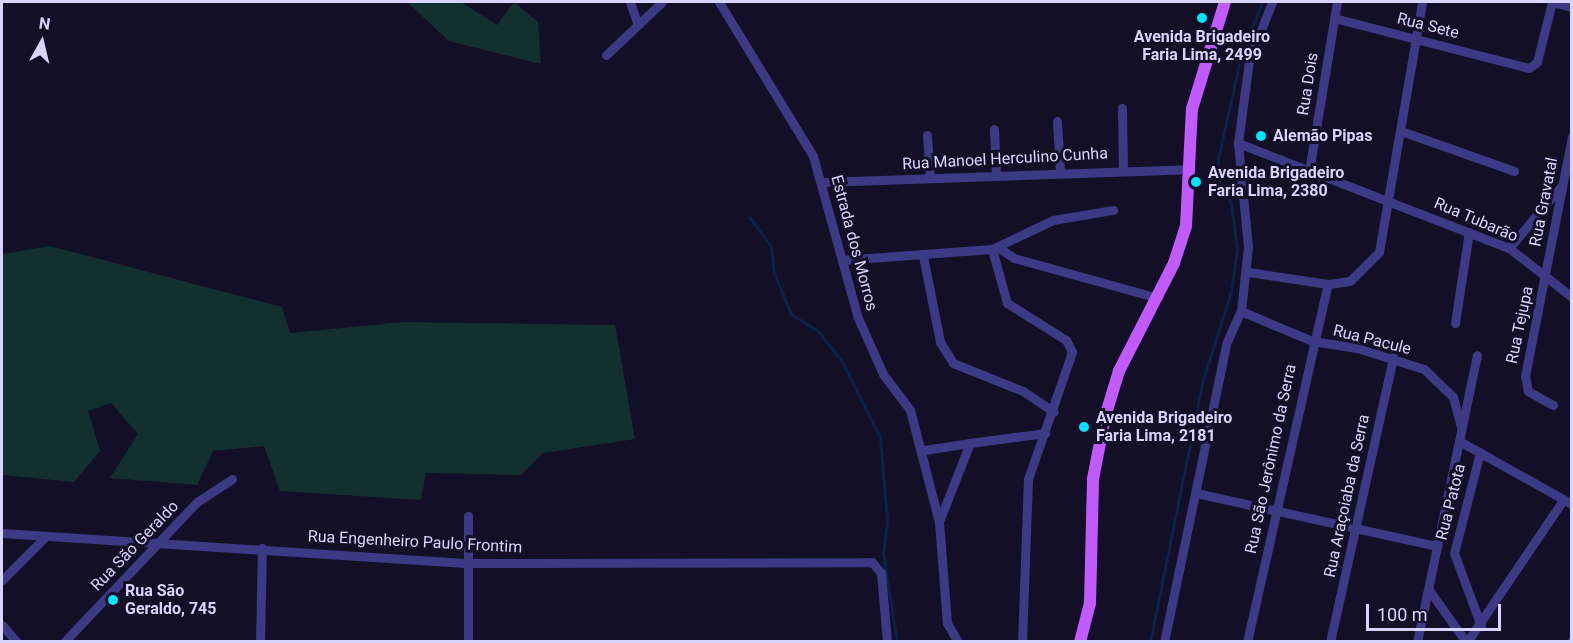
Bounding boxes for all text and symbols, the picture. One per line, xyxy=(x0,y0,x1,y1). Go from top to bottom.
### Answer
street label: Rua Sete xyxy=(1395,9,1461,43)
marker: Avenida Brigadeiro Faria Lima, 2499 xyxy=(1195,11,1209,25)
north arrow xyxy=(12,12,72,72)
text: N xyxy=(38,13,51,34)
place label: Avenida Brigadeiro Faria Lima, 2499 xyxy=(1134,27,1270,65)
street label: Rua Dois xyxy=(1294,51,1322,117)
place label: Alemão Pipas xyxy=(1273,126,1372,146)
marker: Alemão Pipas xyxy=(1254,129,1268,143)
street label: Rua Manoel Herculino Cunha xyxy=(902,144,1108,174)
street label: Rua Gravatal xyxy=(1526,156,1562,248)
place label: Avenida Brigadeiro Faria Lima, 2380 xyxy=(1208,163,1344,201)
street label: Estrada dos Morros xyxy=(827,173,881,313)
marker: Avenida Brigadeiro Faria Lima, 2380 xyxy=(1189,175,1203,189)
street label: Rua Tubarão xyxy=(1431,194,1521,246)
street label: Rua Tejupa xyxy=(1502,284,1538,366)
street label: Rua Pacule xyxy=(1331,321,1413,359)
street label: Rua São Jerônimo da Serra xyxy=(1242,363,1300,555)
place label: Avenida Brigadeiro Faria Lima, 2181 xyxy=(1096,408,1232,446)
street label: Rua Araçoiaba da Serra xyxy=(1320,413,1374,579)
marker: Avenida Brigadeiro Faria Lima, 2181 xyxy=(1077,420,1091,434)
street label: Rua Patota xyxy=(1432,462,1470,542)
street label: Rua São Geraldo xyxy=(87,497,183,595)
street label: Rua Engenheiro Paulo Frontim xyxy=(307,527,523,557)
place label: Rua São Geraldo, 745 xyxy=(125,581,216,619)
scale bar xyxy=(1369,592,1504,630)
marker: Rua São Geraldo, 745 xyxy=(106,593,120,607)
text: 100 m xyxy=(1377,604,1428,625)

